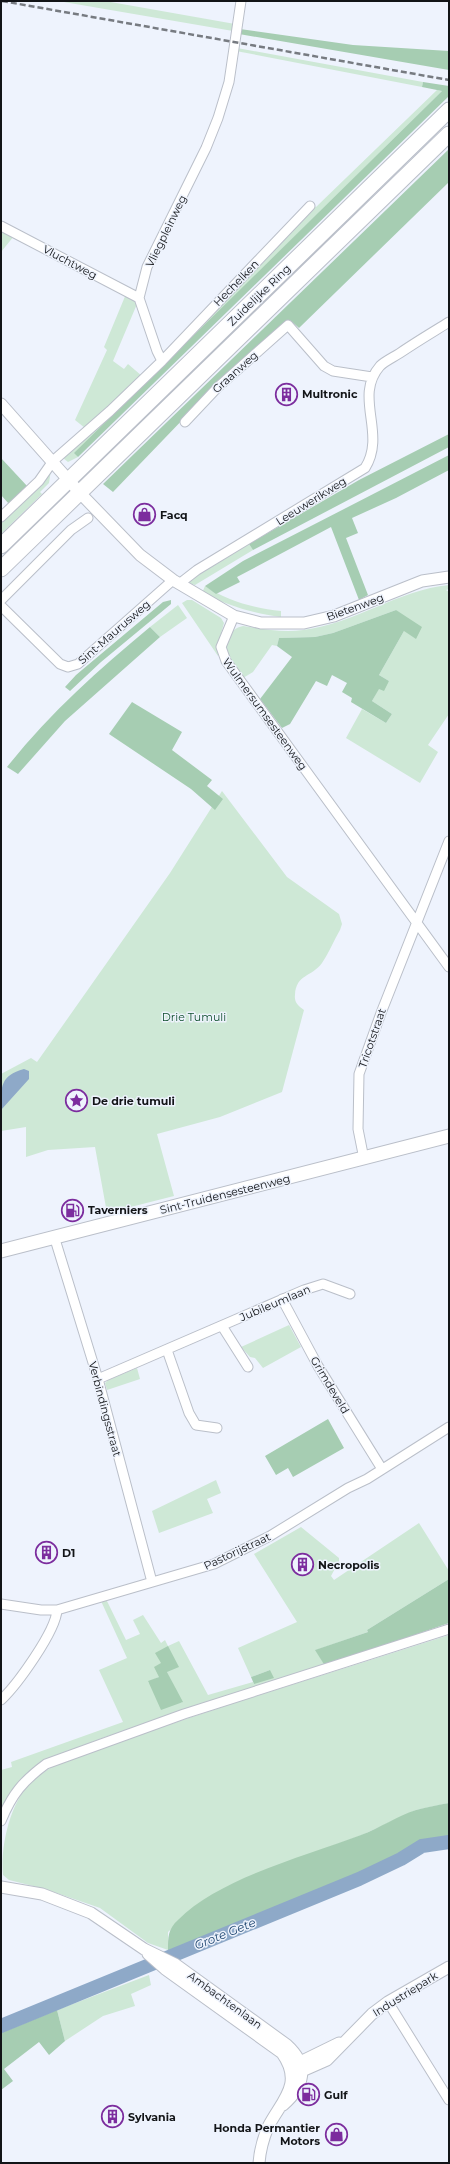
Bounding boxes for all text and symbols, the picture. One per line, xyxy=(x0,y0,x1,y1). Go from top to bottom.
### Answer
street label: Vliegpleinweg xyxy=(142,193,190,269)
street label: Vluchtweg xyxy=(40,242,100,282)
street label: Hechelken xyxy=(210,257,262,309)
street label: Zuidelijke Ring xyxy=(225,261,293,329)
street label: Graanweg xyxy=(209,348,261,396)
building icon: Multronic xyxy=(274,381,300,407)
place label: Multronic xyxy=(302,387,358,401)
street label: Leeuwerikweg xyxy=(273,474,349,528)
shop icon: Facq xyxy=(132,502,158,528)
place label: Facq xyxy=(160,508,188,522)
street label: Bietenweg xyxy=(325,590,385,624)
street label: Sint-Maurusweg xyxy=(75,597,153,667)
street label: Wulmersumsesteenweg xyxy=(220,655,310,773)
street label: Tricotstraat xyxy=(355,1006,389,1070)
park label: Drie Tumuli xyxy=(162,1010,226,1024)
place icon: De drie tumuli xyxy=(64,1088,90,1114)
place label: De drie tumuli xyxy=(92,1094,175,1108)
street label: Sint-Truidensesteenweg xyxy=(158,1171,292,1217)
fuel station icon: Taverniers xyxy=(59,1197,85,1223)
place label: Taverniers xyxy=(88,1203,148,1217)
street label: Jubileumlaan xyxy=(237,1282,312,1325)
street label: Grimdeveld xyxy=(307,1354,353,1416)
street label: Verbindingsstraat xyxy=(86,1360,125,1459)
street label: Pastorijstraat xyxy=(201,1529,273,1573)
building icon: D1 xyxy=(34,1540,60,1566)
place label: D1 xyxy=(62,1546,75,1560)
building icon: Necropolis xyxy=(290,1552,316,1578)
place label: Necropolis xyxy=(318,1558,380,1572)
water label: Grote Gete xyxy=(192,1914,258,1953)
street label: Ambachtenlaan xyxy=(185,1968,265,2032)
street label: Industriepark xyxy=(370,1968,441,2020)
fuel station icon: Gulf xyxy=(296,2082,322,2108)
place label: Gulf xyxy=(324,2088,348,2102)
building icon: Sylvania xyxy=(100,2104,126,2130)
place label: Sylvania xyxy=(128,2110,176,2124)
place label: Honda Permantier Motors xyxy=(213,2121,320,2148)
shop icon: Honda Permantier Motors xyxy=(323,2121,349,2147)

